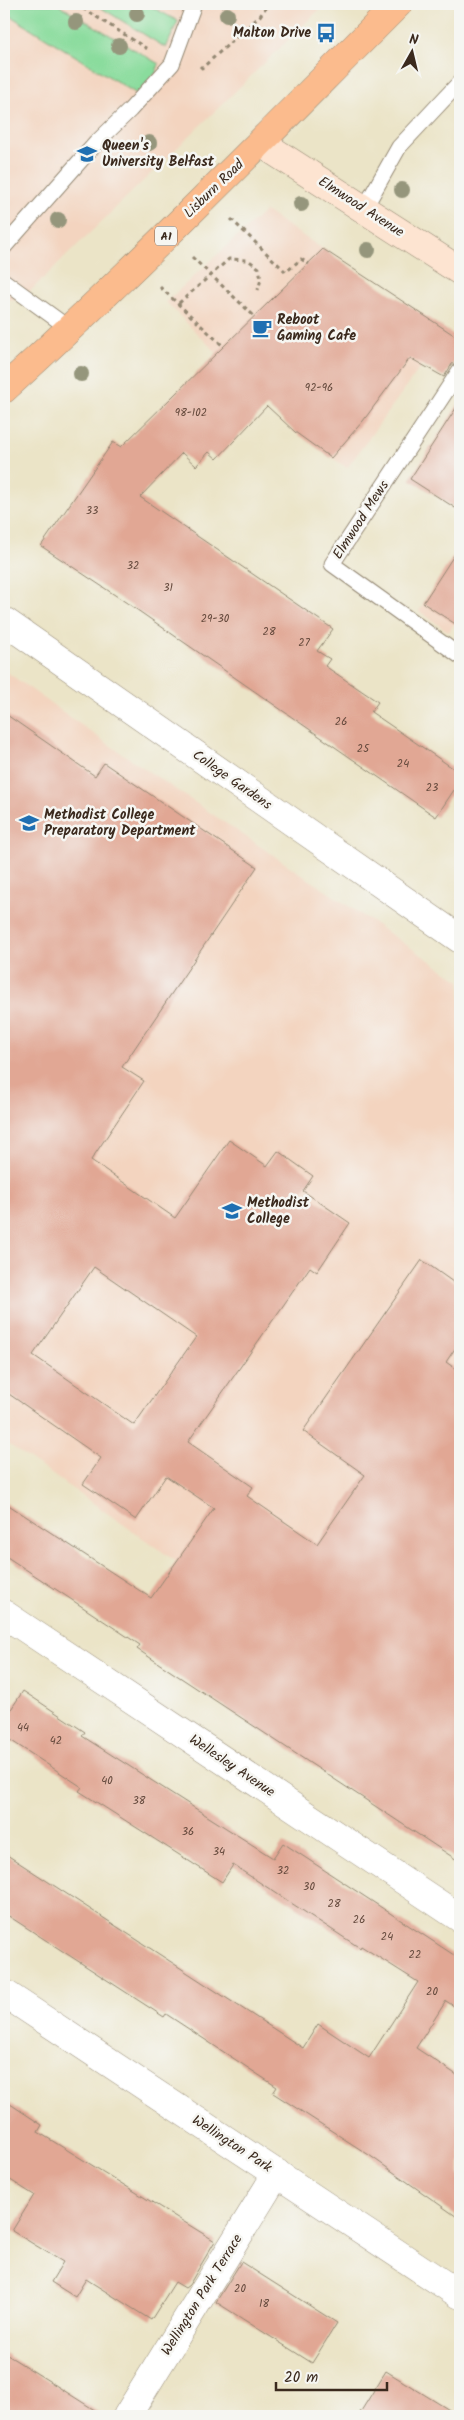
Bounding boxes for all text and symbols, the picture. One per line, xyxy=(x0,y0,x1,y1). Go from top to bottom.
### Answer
place label: Malton Drive xyxy=(233,22,311,44)
bus stop icon: Malton Drive xyxy=(315,22,337,44)
north arrow xyxy=(386,28,436,78)
text: N xyxy=(408,29,420,52)
place label: Queen's University Belfast xyxy=(102,135,215,173)
school or university icon: Queen's University Belfast xyxy=(76,143,98,165)
street label: Lisburn Road xyxy=(179,154,250,224)
street label: Elmwood Avenue xyxy=(314,171,409,243)
road number: A1 xyxy=(155,227,177,246)
place label: Reboot Gaming Cafe xyxy=(277,309,356,347)
cafe icon: Reboot Gaming Cafe xyxy=(251,317,273,339)
house number: 92-96 xyxy=(305,379,333,397)
house number: 98-102 xyxy=(175,404,207,422)
street label: Elmwood Mews xyxy=(327,476,395,564)
house number: 33 xyxy=(86,502,98,520)
house number: 32 xyxy=(127,557,139,575)
house number: 31 xyxy=(163,579,173,597)
house number: 29-30 xyxy=(201,610,230,628)
house number: 28 xyxy=(262,623,276,641)
house number: 27 xyxy=(298,634,311,652)
house number: 26 xyxy=(335,713,347,731)
house number: 25 xyxy=(357,740,370,758)
street label: College Gardens xyxy=(188,744,276,816)
house number: 24 xyxy=(397,755,409,773)
house number: 23 xyxy=(426,779,438,797)
place label: Methodist College Preparatory Department xyxy=(44,804,196,842)
school or university icon: Methodist College Preparatory Department xyxy=(18,812,40,834)
place label: Methodist College xyxy=(247,1192,310,1230)
school or university icon: Methodist College xyxy=(221,1200,243,1222)
house number: 44 xyxy=(17,1719,29,1737)
street label: Wellesley Avenue xyxy=(185,1729,280,1803)
house number: 42 xyxy=(50,1732,62,1750)
house number: 40 xyxy=(101,1772,113,1790)
house number: 38 xyxy=(133,1792,146,1810)
house number: 36 xyxy=(182,1823,194,1841)
house number: 34 xyxy=(213,1843,225,1861)
house number: 32 xyxy=(277,1862,289,1880)
house number: 30 xyxy=(303,1878,315,1896)
house number: 28 xyxy=(327,1895,341,1913)
house number: 26 xyxy=(353,1911,365,1929)
house number: 24 xyxy=(381,1928,393,1946)
house number: 22 xyxy=(409,1946,421,1964)
house number: 20 xyxy=(426,1983,438,2001)
street label: Wellington Park xyxy=(188,2110,277,2178)
street label: Wellington Park Terrace xyxy=(156,2229,249,2360)
house number: 20 xyxy=(234,2280,246,2298)
house number: 18 xyxy=(259,2295,269,2313)
scale bar xyxy=(276,2360,388,2392)
text: 20 m xyxy=(284,2366,318,2390)

